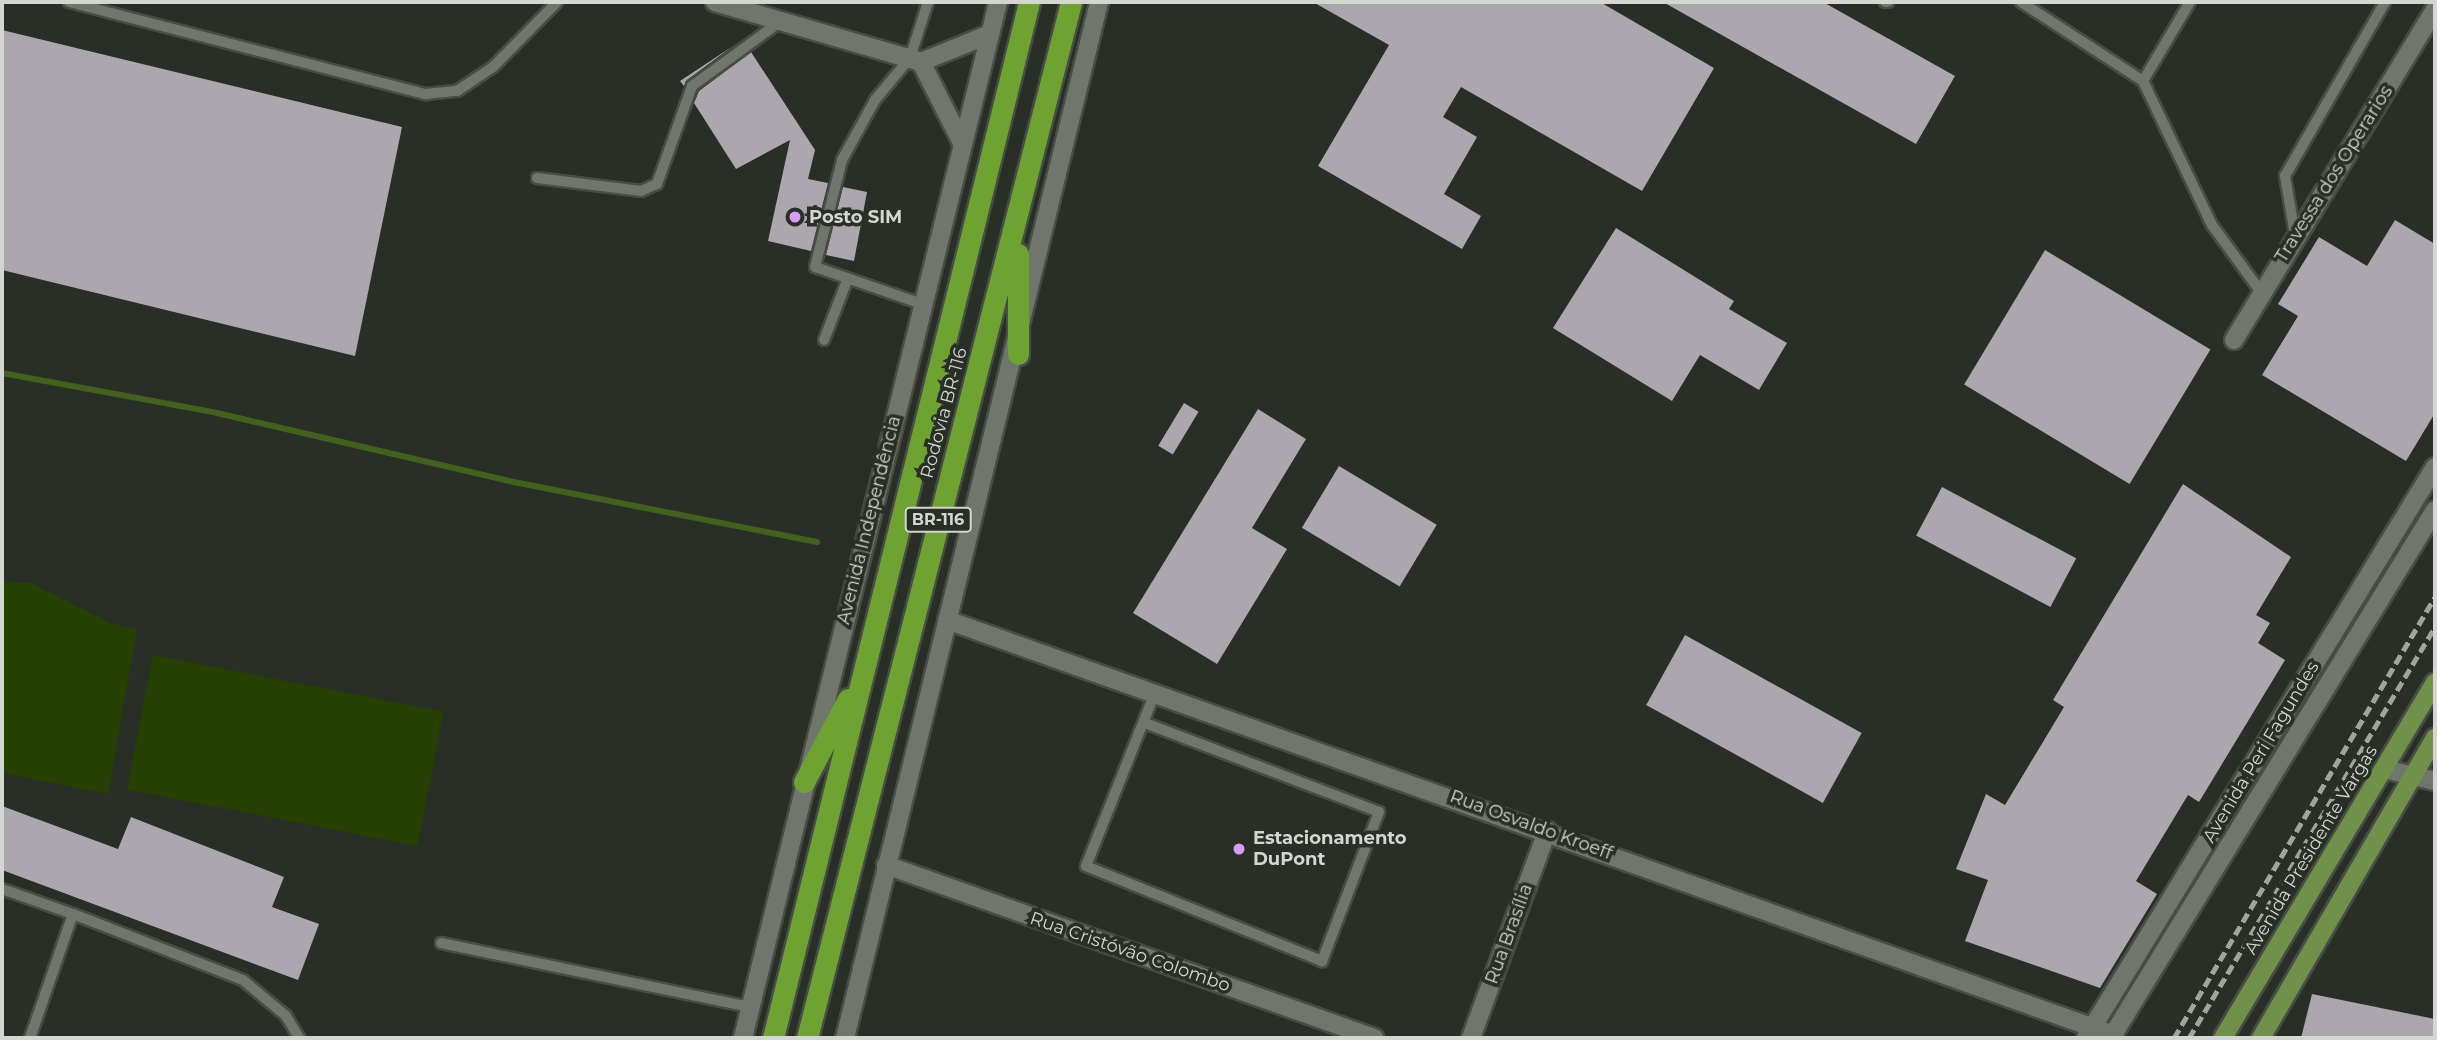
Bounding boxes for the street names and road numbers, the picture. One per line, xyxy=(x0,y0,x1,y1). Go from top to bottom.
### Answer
street label: Travessa dos Operarios xyxy=(2271,82,2397,266)
street label: Rodovia BR-116 xyxy=(916,345,972,481)
street label: Avenida Independência xyxy=(833,414,905,626)
road number: BR-116 xyxy=(903,508,973,533)
street label: Avenida Peri Fagundes xyxy=(2198,657,2324,847)
street label: Avenida Presidente Vargas xyxy=(2240,742,2382,958)
street label: Rua Osvaldo Kroeff xyxy=(1447,786,1615,864)
street label: Rua Brasília xyxy=(1481,881,1537,987)
street label: Rua Cristóvão Colombo xyxy=(1027,908,1233,996)

